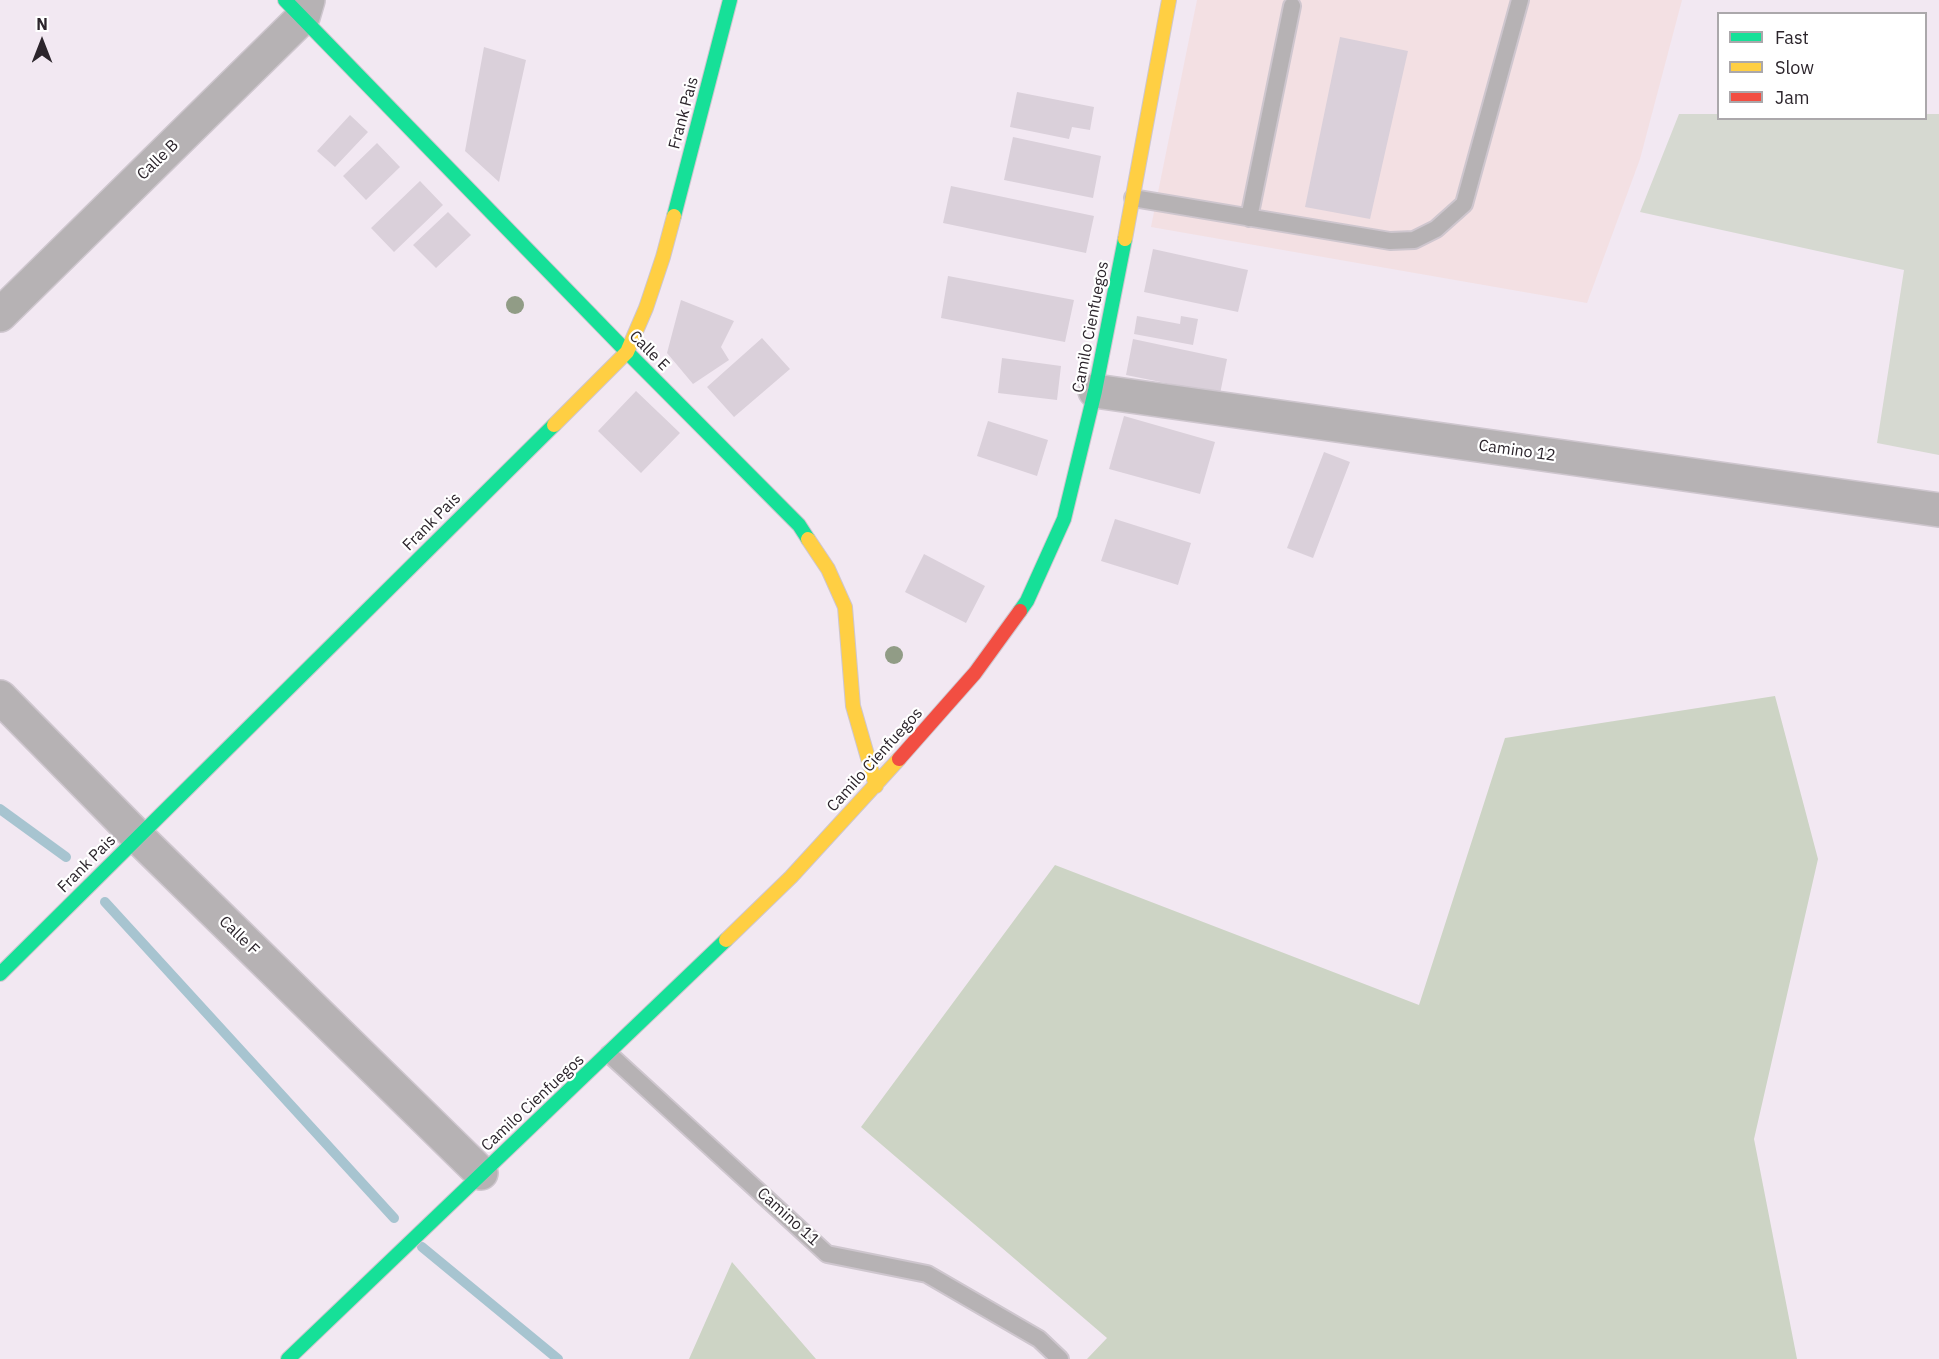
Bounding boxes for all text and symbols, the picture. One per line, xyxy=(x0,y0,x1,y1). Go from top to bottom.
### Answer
north arrow xyxy=(12,12,72,72)
legend xyxy=(1717,12,1927,120)
text: N xyxy=(36,14,48,34)
text: Fast xyxy=(1775,26,1809,49)
text: Slow xyxy=(1775,56,1814,79)
street label: Frank Pais xyxy=(665,75,703,151)
text: Jam xyxy=(1775,86,1810,109)
street label: Calle B xyxy=(133,136,183,184)
street label: Camilo Cienfuegos xyxy=(1069,260,1113,394)
street label: Calle E xyxy=(625,327,673,375)
street label: Camino 12 xyxy=(1477,436,1557,466)
street label: Frank Pais xyxy=(399,489,465,555)
street label: Camilo Cienfuegos xyxy=(823,704,927,816)
street label: Frank Pais xyxy=(54,831,120,897)
street label: Calle F xyxy=(215,912,263,960)
street label: Camilo Cienfuegos xyxy=(478,1050,588,1156)
street label: Camino 11 xyxy=(753,1184,823,1250)

